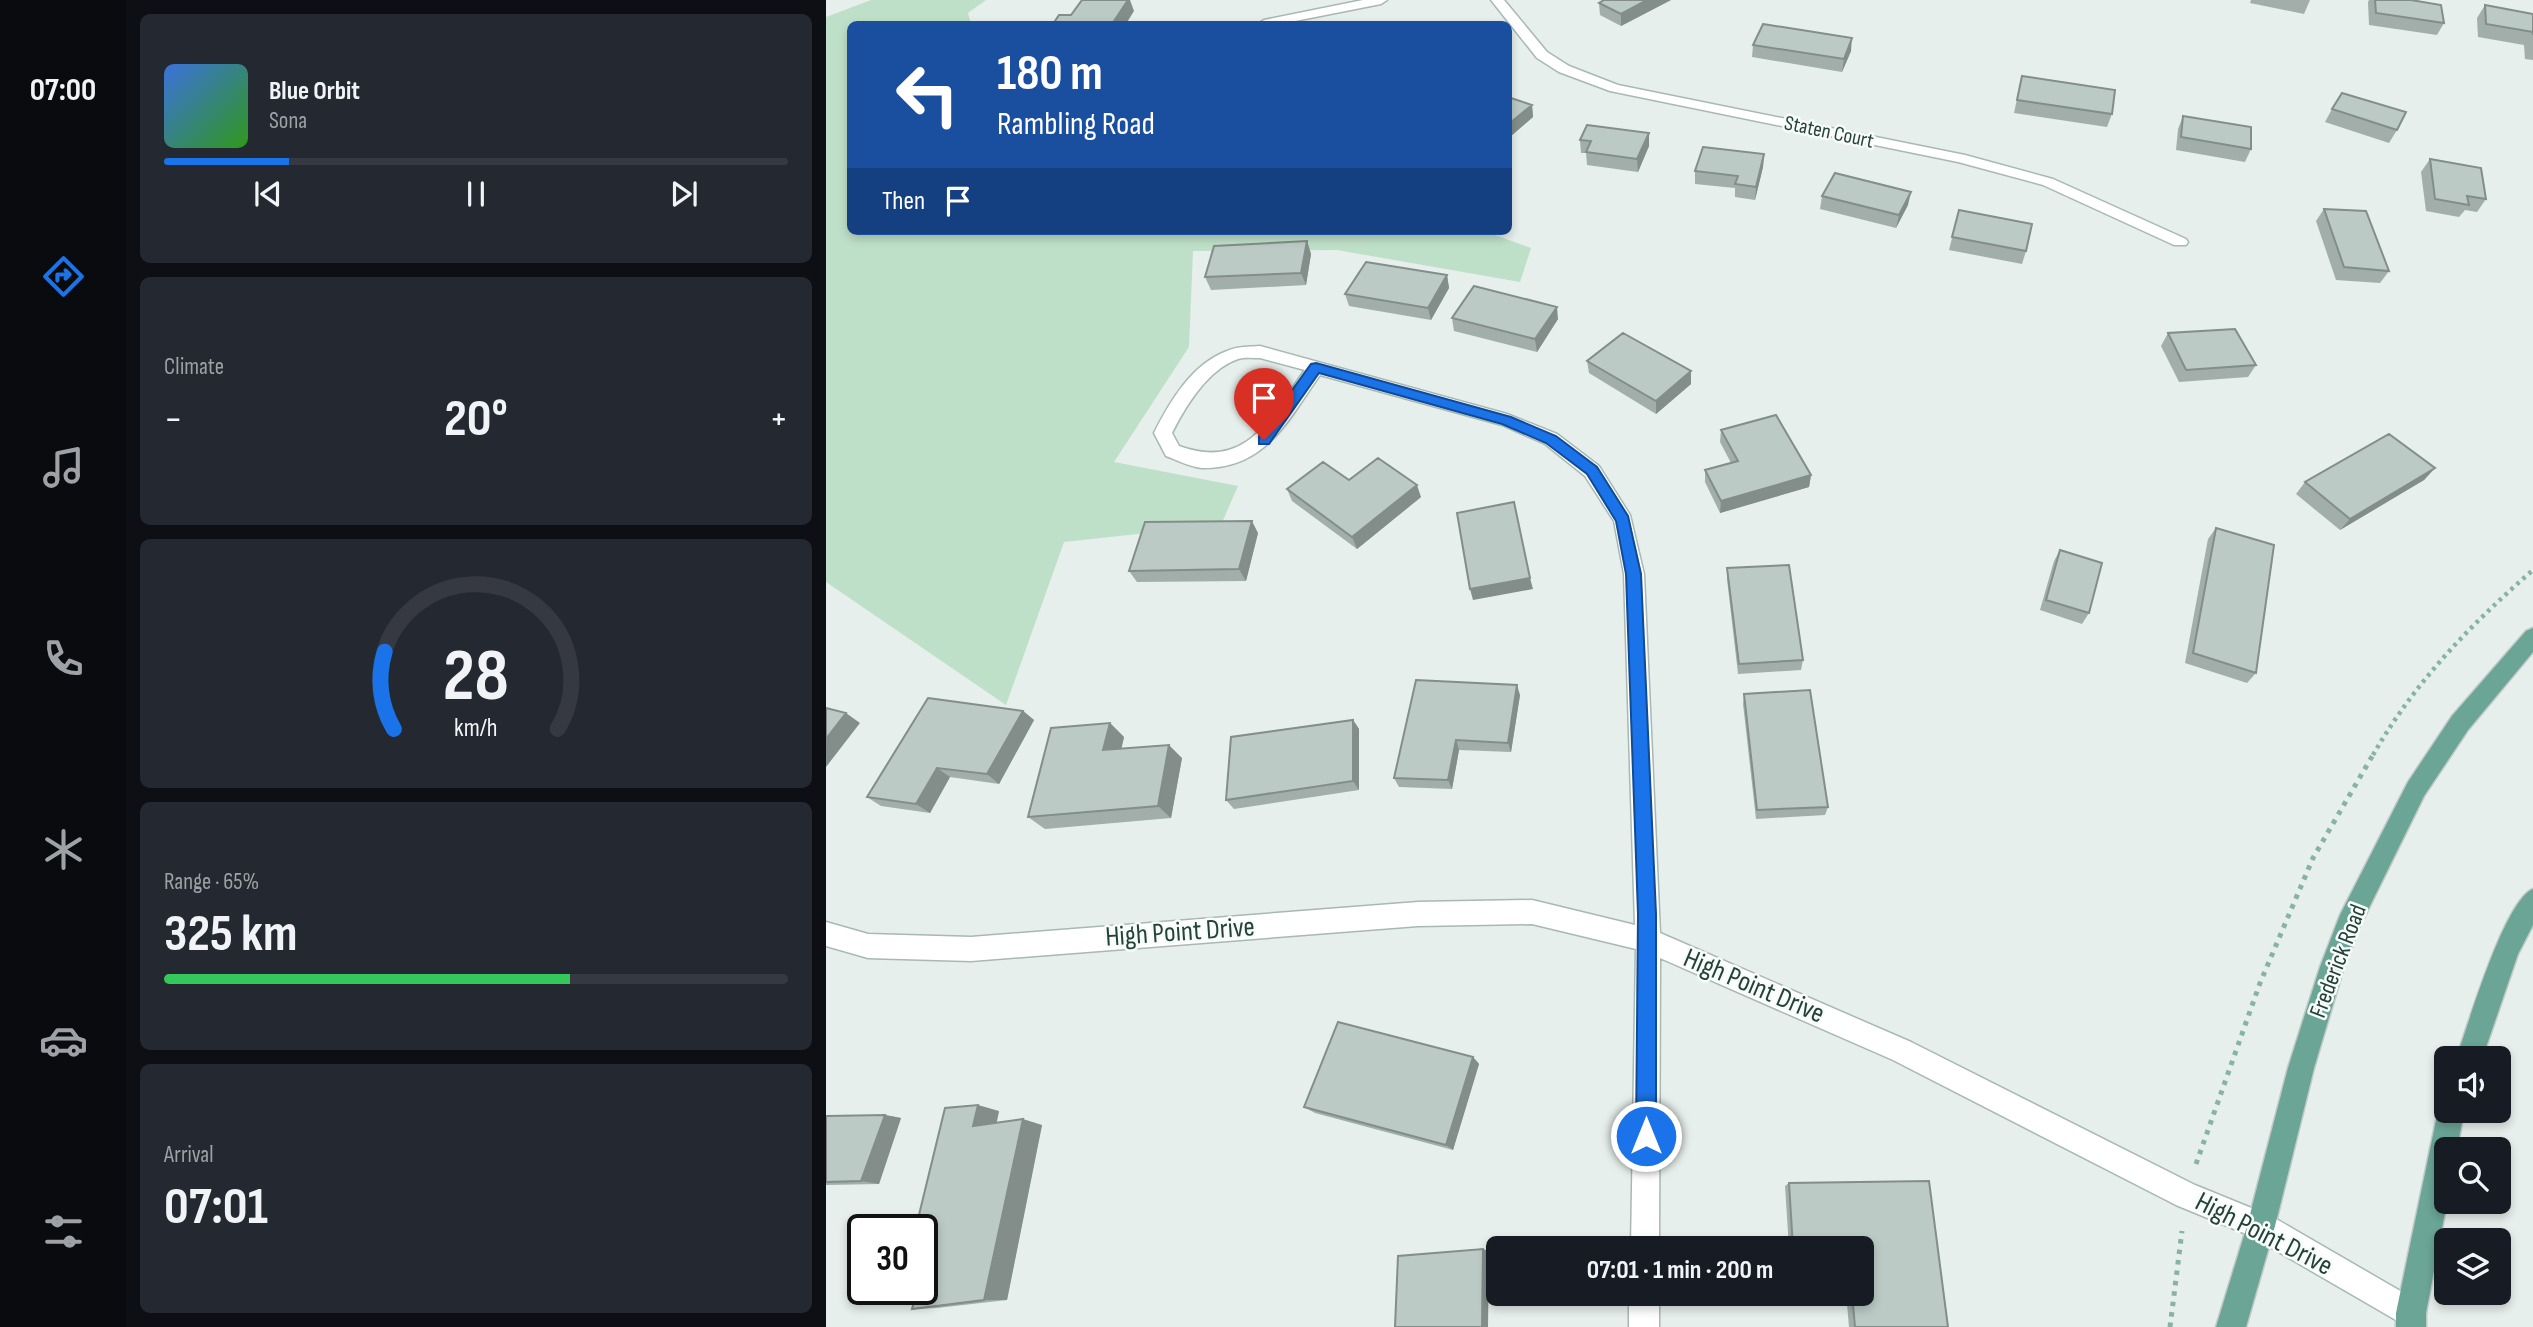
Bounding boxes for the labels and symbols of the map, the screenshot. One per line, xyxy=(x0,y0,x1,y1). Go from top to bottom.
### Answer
street label: Staten Court xyxy=(1782,110,1876,154)
pin xyxy=(1234,368,1294,440)
street label: Frederick Road xyxy=(2303,900,2373,1022)
street label: High Point Drive xyxy=(1104,910,1256,954)
street label: High Point Drive xyxy=(1679,942,1829,1030)
position arrow xyxy=(1609,1099,1683,1173)
street label: High Point Drive xyxy=(2190,1185,2338,1283)
speed limit sign: 30 xyxy=(847,1214,938,1305)

